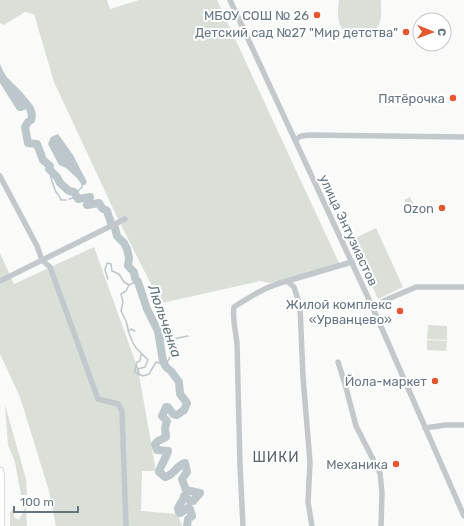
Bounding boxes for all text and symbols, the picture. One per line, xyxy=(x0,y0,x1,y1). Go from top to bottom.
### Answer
place label: МБОУ СОШ № 26 xyxy=(204,8,309,23)
marker: МБОУ СОШ № 26 xyxy=(312,10,322,20)
north arrow xyxy=(412,12,452,52)
place label: Детский сад №27 "Мир детства" xyxy=(195,25,398,40)
marker: Детский сад №27 "Мир детства" xyxy=(401,27,411,37)
text: С xyxy=(435,28,448,36)
place label: Пятёрочка xyxy=(378,91,445,106)
marker: Пятёрочка xyxy=(448,93,458,103)
street label: улица Энтузиастов xyxy=(316,172,381,288)
place label: Ozon xyxy=(403,201,434,216)
marker: Ozon xyxy=(437,203,447,213)
water label: Люльченка xyxy=(144,282,185,360)
place label: Жилой комплекс «Урванцево» xyxy=(286,297,392,327)
marker: Жилой комплекс «Урванцево» xyxy=(395,306,405,316)
place label: Йола-маркет xyxy=(345,374,427,389)
marker: Йола-маркет xyxy=(430,376,440,386)
district label: ШИКИ xyxy=(252,449,300,466)
place label: Механика xyxy=(326,457,388,472)
marker: Механика xyxy=(391,459,401,469)
scale bar xyxy=(14,488,78,514)
text: 100 m xyxy=(20,495,54,509)

